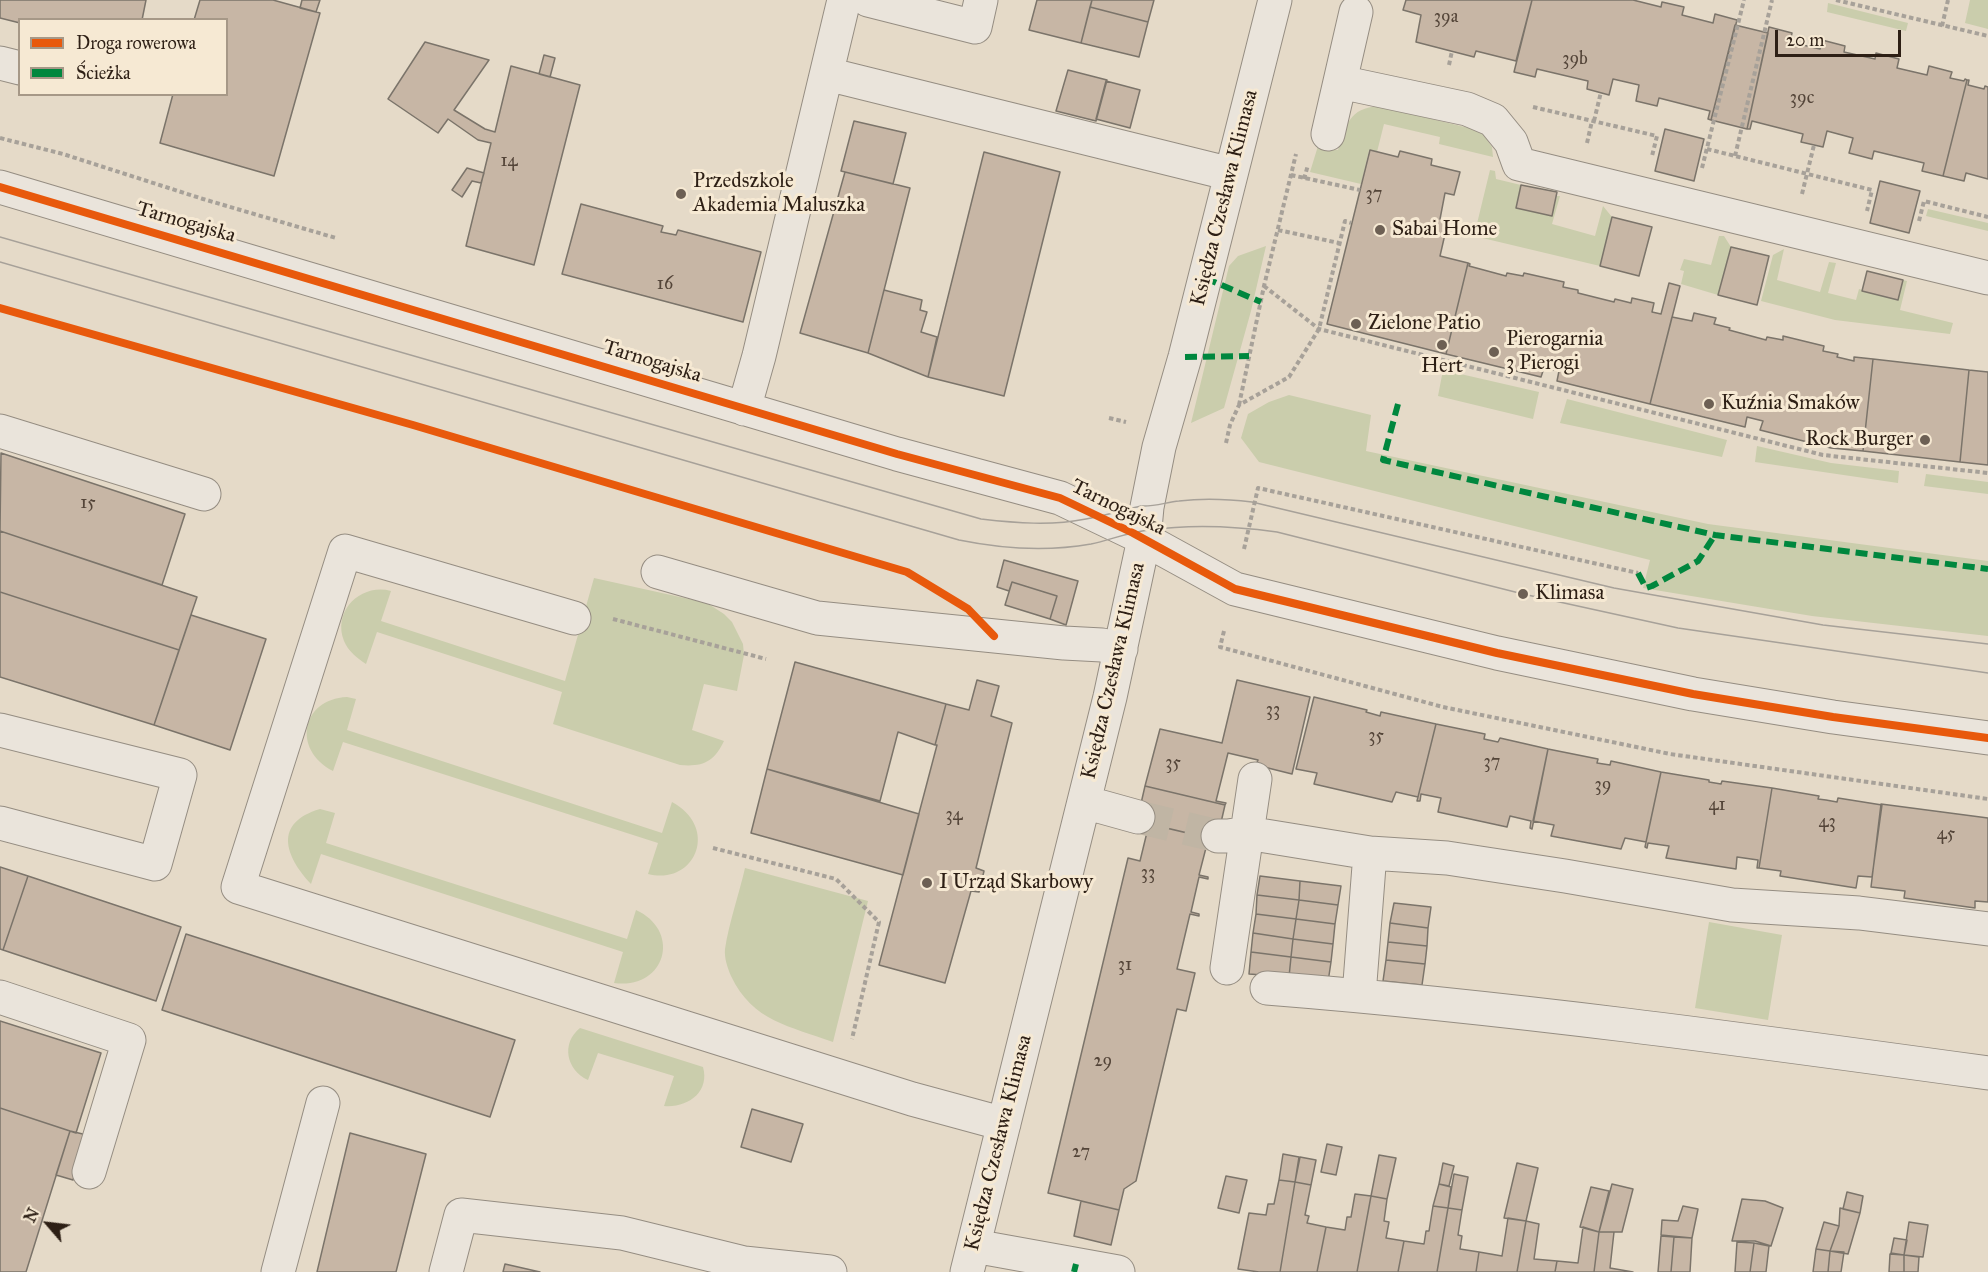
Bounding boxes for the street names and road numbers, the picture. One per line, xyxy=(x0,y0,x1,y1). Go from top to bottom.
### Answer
street label: Księdza Czesława Klimasa xyxy=(1186,87,1264,309)
street label: Tarnogajska xyxy=(134,197,238,249)
street label: Tarnogajska xyxy=(600,335,704,389)
street label: Tarnogajska xyxy=(1067,474,1169,542)
street label: Księdza Czesława Klimasa xyxy=(1077,560,1151,782)
street label: Księdza Czesława Klimasa xyxy=(960,1032,1038,1254)

